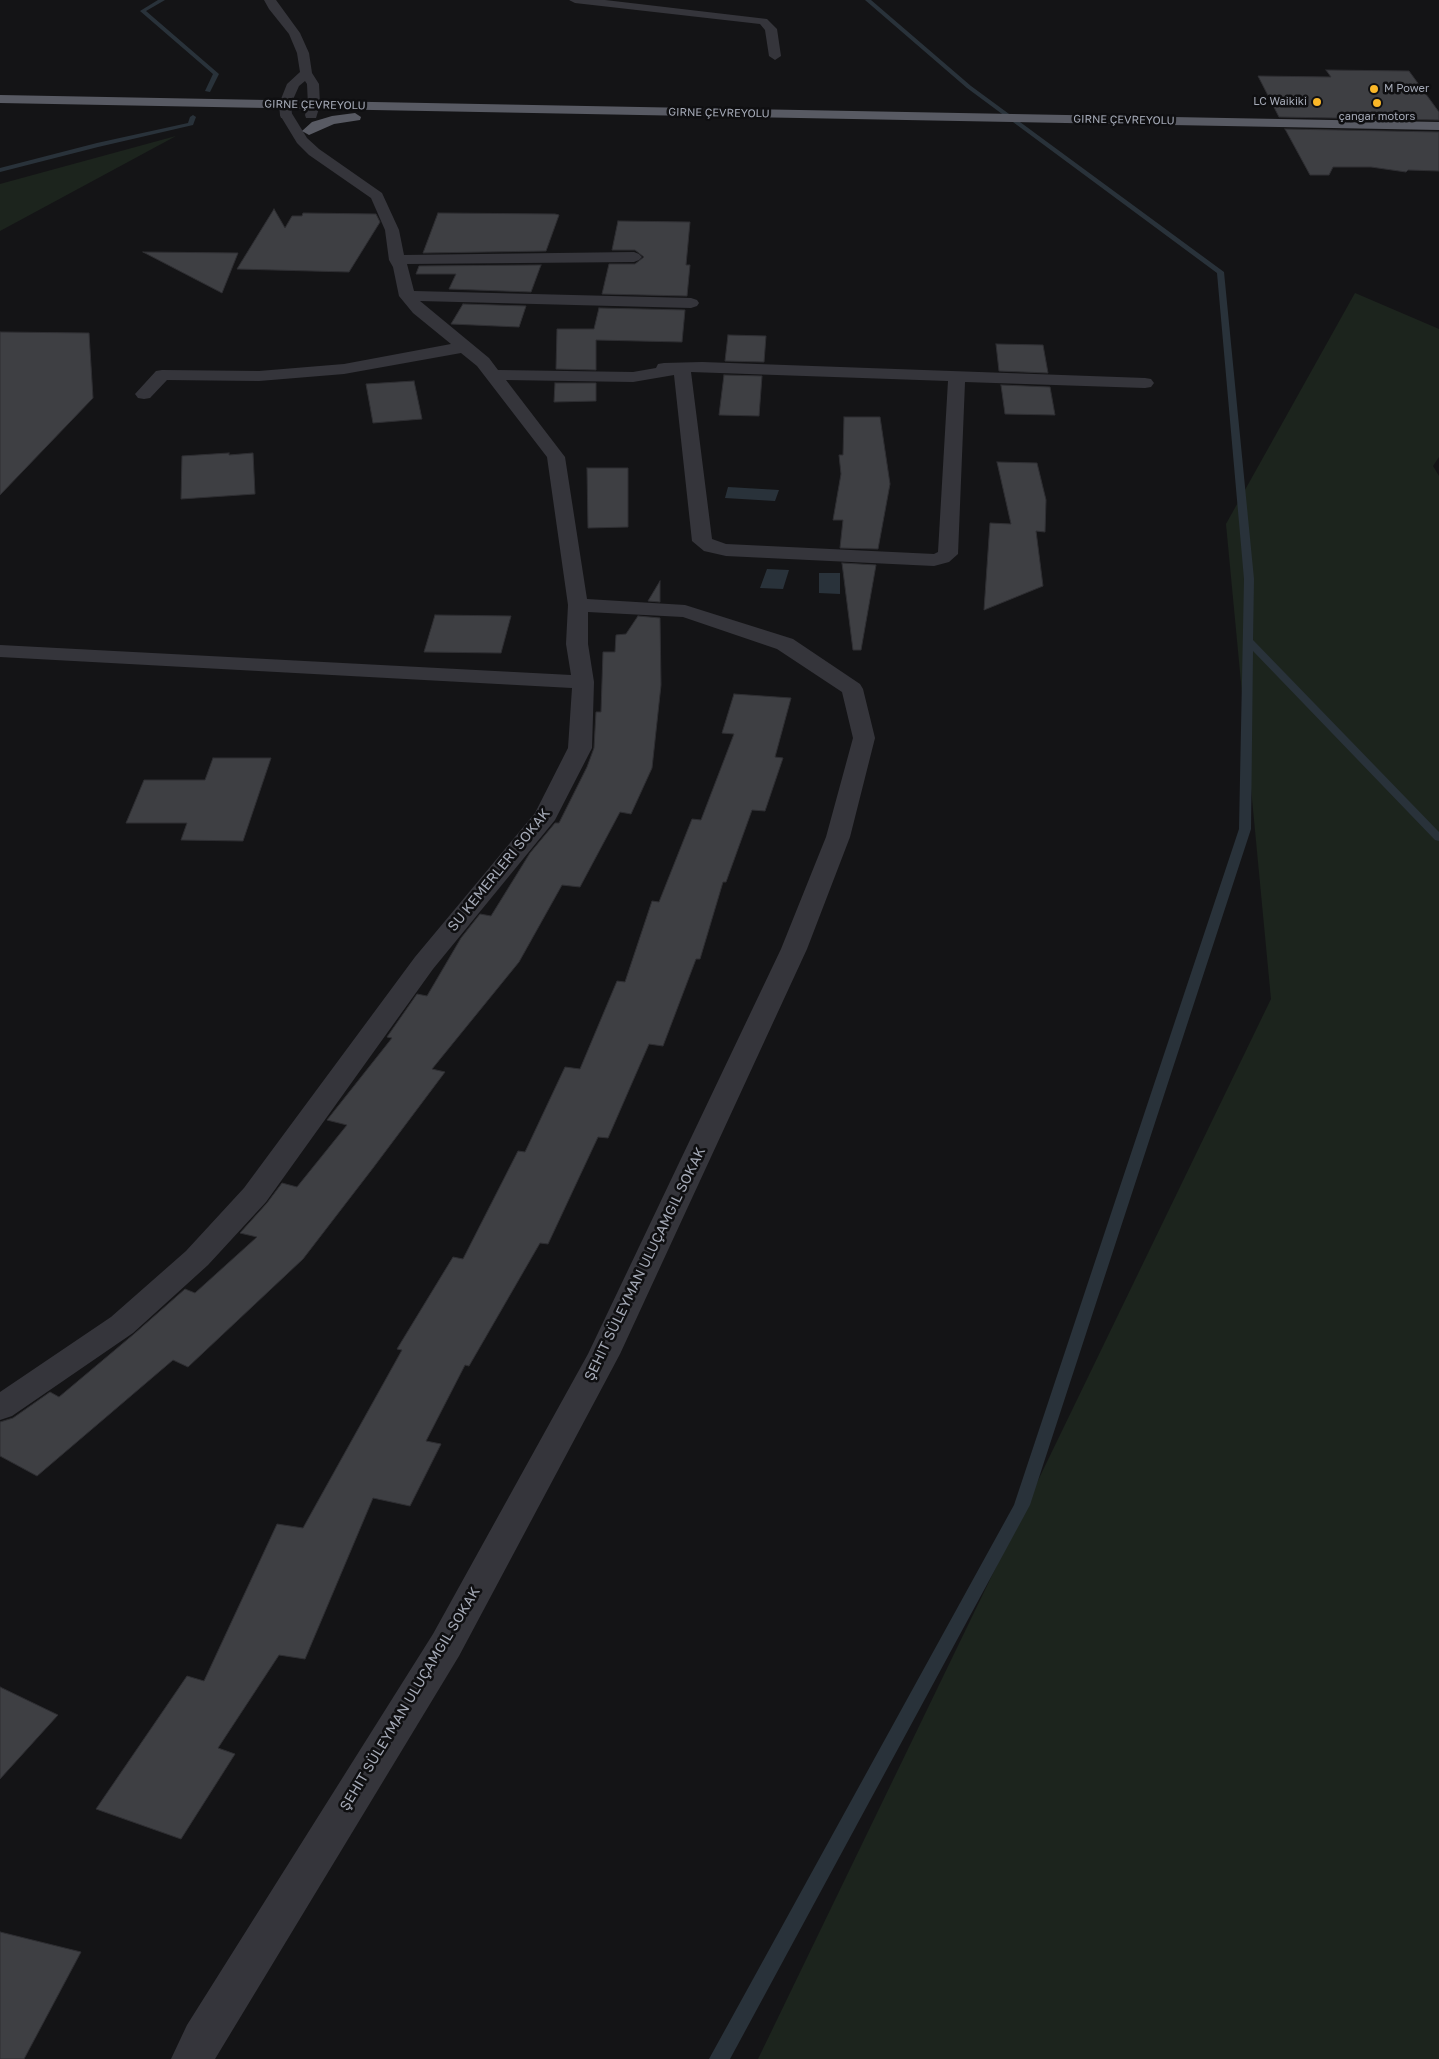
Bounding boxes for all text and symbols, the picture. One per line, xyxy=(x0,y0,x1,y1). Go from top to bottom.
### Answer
place label: M Power xyxy=(1384,82,1429,96)
marker: M Power xyxy=(1368,83,1380,95)
place label: LC Waikiki xyxy=(1253,95,1307,109)
marker: LC Waikiki xyxy=(1311,96,1323,108)
marker: çangar motors xyxy=(1371,97,1383,109)
street label: GIRNE ÇEVREYOLU xyxy=(264,98,366,112)
street label: GIRNE ÇEVREYOLU xyxy=(668,106,770,120)
place label: çangar motors xyxy=(1339,110,1415,124)
street label: GIRNE ÇEVREYOLU xyxy=(1073,113,1175,127)
street label: SU KEMERLERI SOKAK xyxy=(444,805,554,935)
street label: ŞEHIT SÜLEYMAN ULUÇAMGIL SOKAK xyxy=(581,1144,709,1384)
street label: ŞEHIT SÜLEYMAN ULUÇAMGIL SOKAK xyxy=(336,1584,484,1814)

